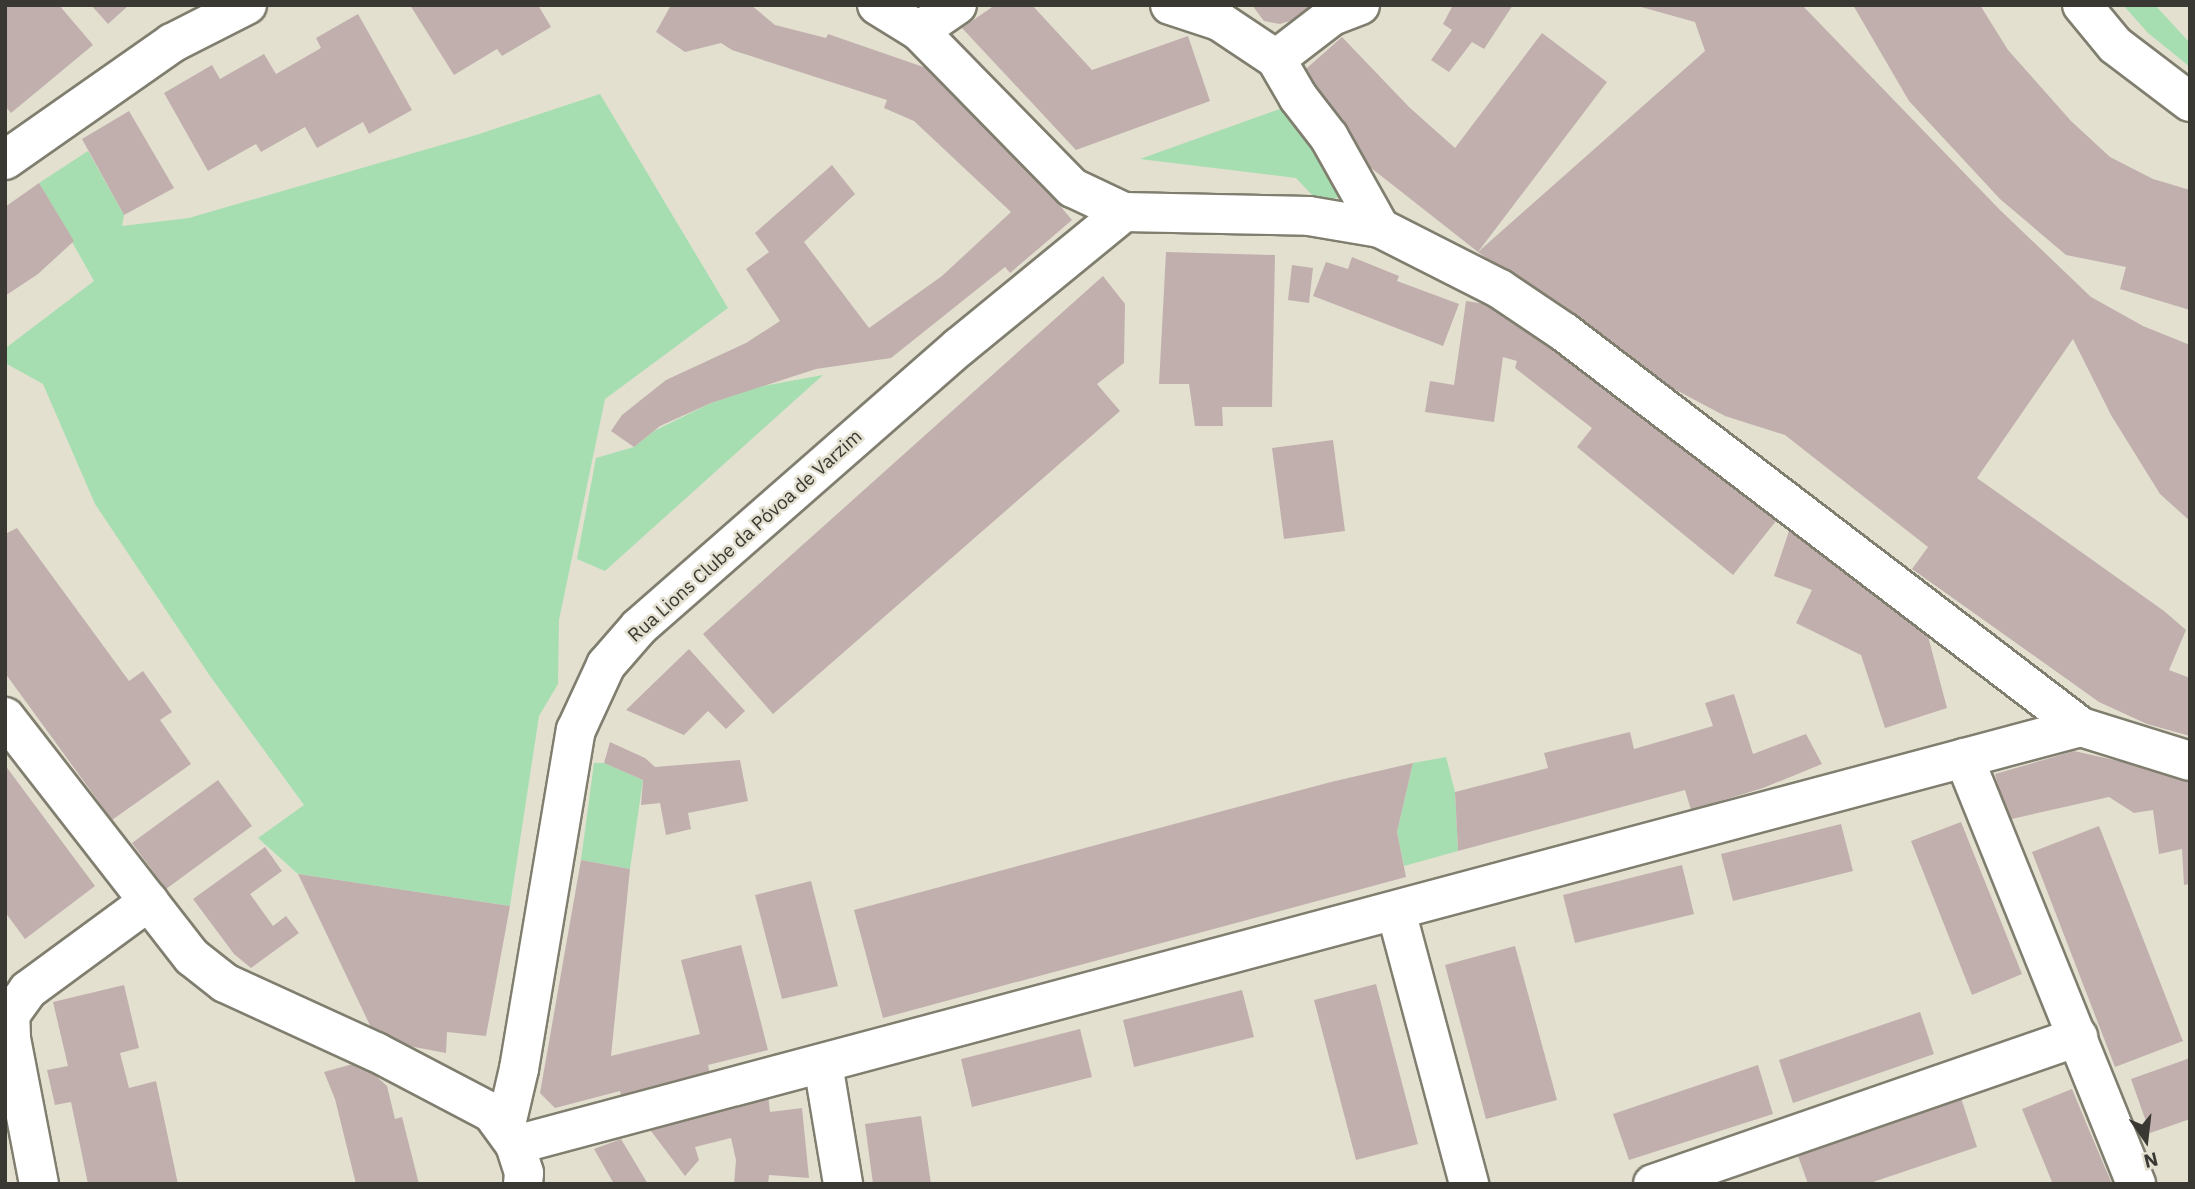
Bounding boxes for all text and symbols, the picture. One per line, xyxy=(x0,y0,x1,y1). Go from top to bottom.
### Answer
street label: Rua Lions Clube da Póvoa de Varzim xyxy=(623,425,867,647)
north arrow xyxy=(2111,1105,2181,1175)
text: N xyxy=(2142,1147,2161,1174)

